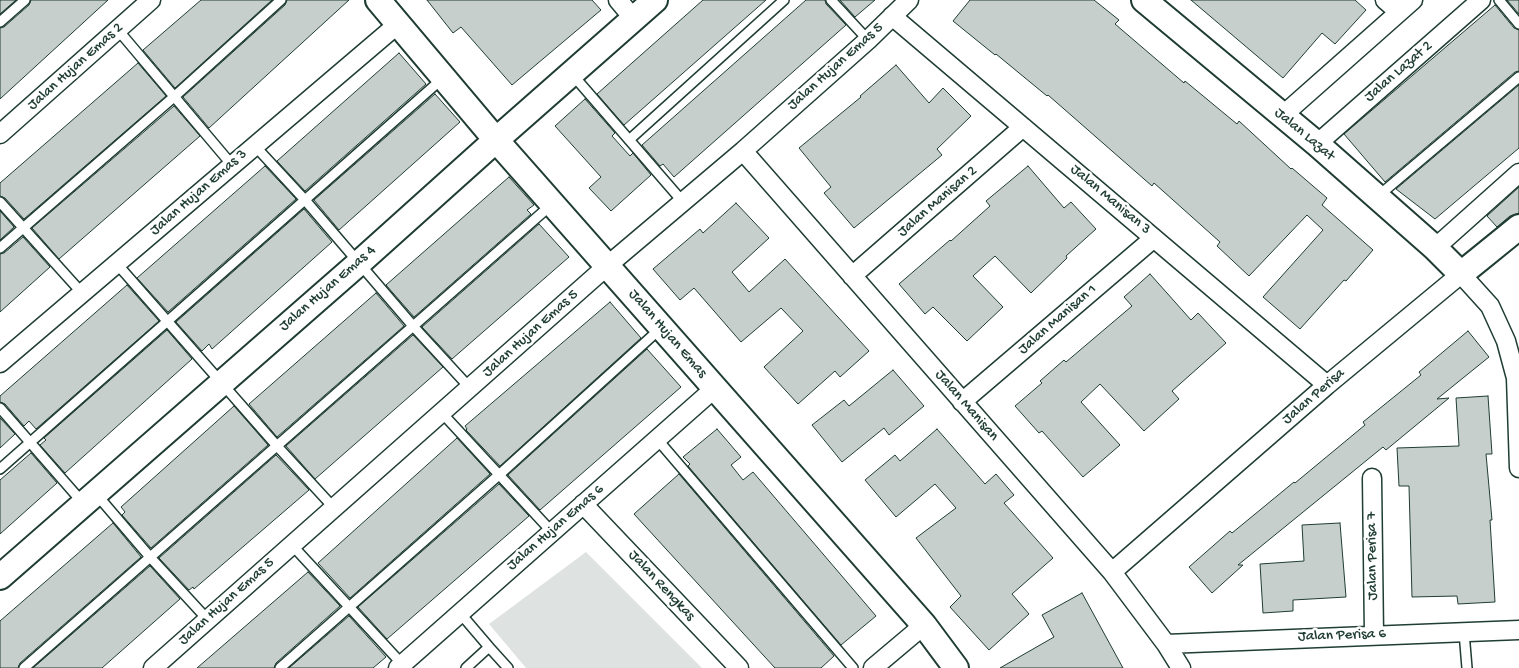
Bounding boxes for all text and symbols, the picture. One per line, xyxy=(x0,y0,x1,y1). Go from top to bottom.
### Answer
street label: Jalan Hujan Emas 2 xyxy=(25,19,127,115)
street label: Jalan Hujan Emas 5 xyxy=(784,19,888,115)
street label: Jalan Lazat 2 xyxy=(1361,38,1437,106)
street label: Jalan Lazat xyxy=(1270,104,1338,166)
street label: Jalan Hujan Emas 3 xyxy=(147,146,251,240)
street label: Jalan Manisan 3 xyxy=(1066,161,1154,239)
street label: Jalan Manisan 2 xyxy=(895,163,981,241)
street label: Jalan Hujan Emas 4 xyxy=(276,242,380,336)
street label: Jalan Manisan 1 xyxy=(1015,281,1101,359)
street label: Jalan Hujan Emas 5 xyxy=(479,286,583,382)
street label: Jalan Hujan Emas xyxy=(624,286,710,382)
street label: Jalan Perisa xyxy=(1279,365,1349,429)
street label: Jalan Manisan xyxy=(930,367,1002,445)
street label: Jalan Hujan Emas 6 xyxy=(504,481,608,575)
street label: Jalan Perisa 7 xyxy=(1363,512,1383,600)
street label: Jalan Rengkas xyxy=(624,547,698,625)
street label: Jalan Hujan Emas 5 xyxy=(175,554,279,650)
street label: Jalan Perisa 6 xyxy=(1298,625,1386,647)

